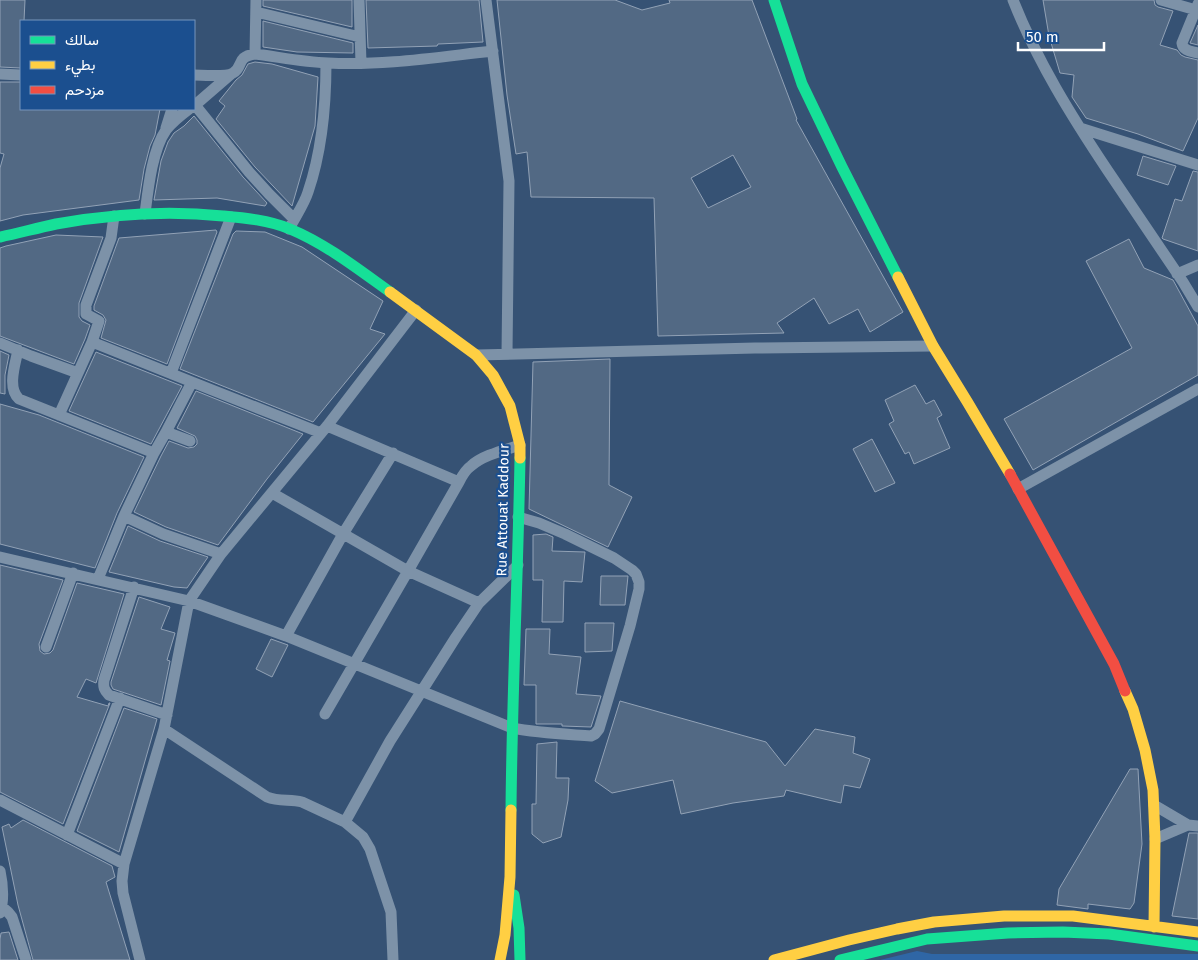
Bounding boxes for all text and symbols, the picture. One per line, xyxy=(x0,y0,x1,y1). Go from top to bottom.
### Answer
legend xyxy=(20,20,195,110)
scale bar xyxy=(1018,20,1104,52)
text: 50 m xyxy=(1026,28,1059,46)
text: سالك xyxy=(65,31,99,49)
text: بطيء xyxy=(65,56,95,78)
text: مزدحم xyxy=(65,81,104,100)
street label: Rue Attouat Kaddour xyxy=(493,443,513,577)

